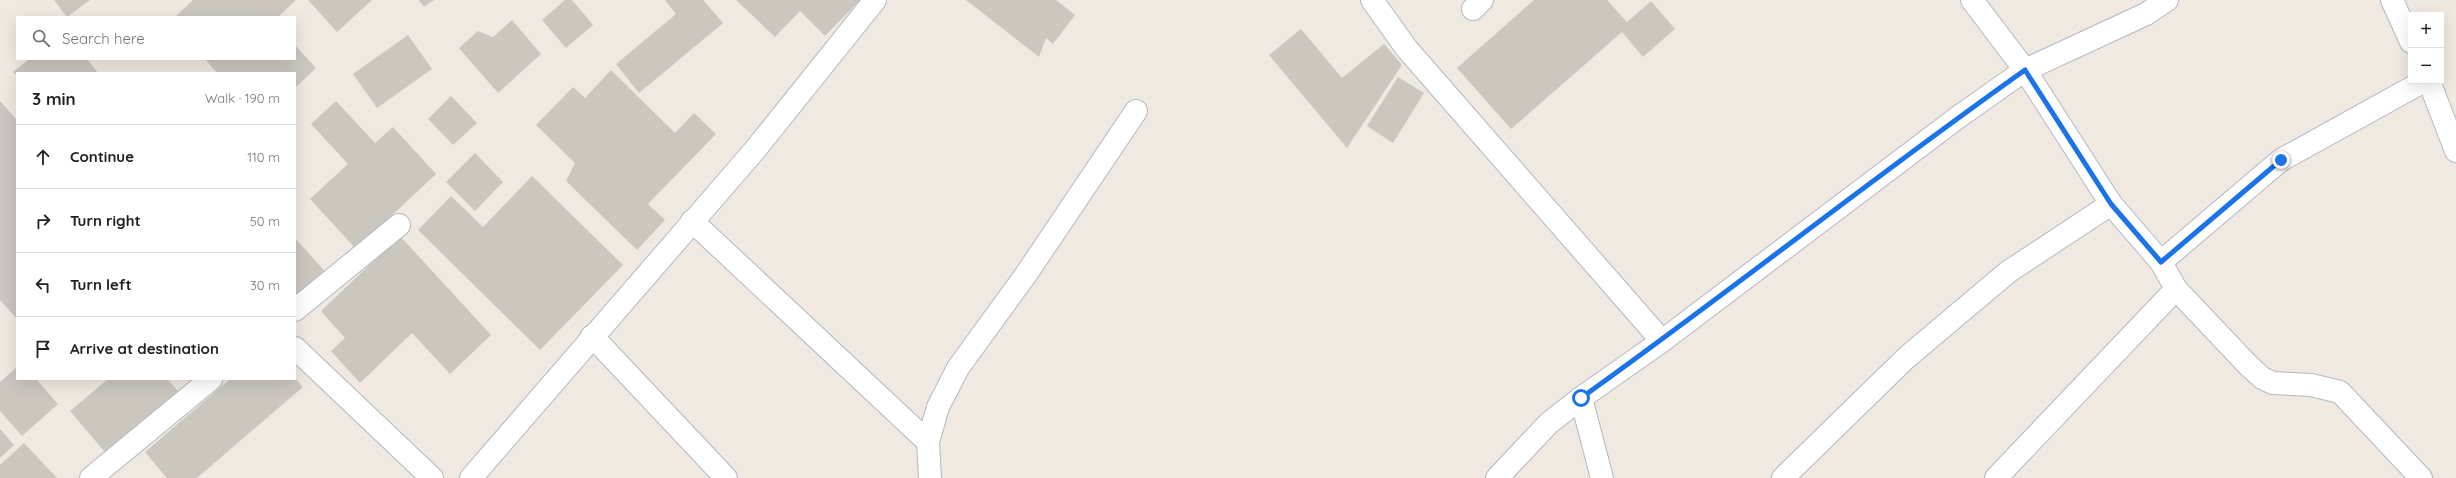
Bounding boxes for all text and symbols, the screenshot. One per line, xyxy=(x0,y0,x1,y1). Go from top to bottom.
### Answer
map controls xyxy=(2408,12,2444,84)
button: + xyxy=(2408,12,2444,48)
search box xyxy=(16,16,296,60)
icon: search xyxy=(30,27,52,49)
text: Search here xyxy=(62,29,145,48)
button: − xyxy=(2408,48,2444,84)
text: 3 min xyxy=(32,88,76,109)
text: Walk · 190 m xyxy=(205,90,280,106)
icon: ahead xyxy=(32,146,54,168)
text: Continue xyxy=(70,147,134,166)
text: 110 m xyxy=(247,149,280,165)
route end xyxy=(2272,151,2290,169)
icon: right xyxy=(32,210,54,232)
text: Turn right xyxy=(70,211,141,230)
text: 50 m xyxy=(250,213,280,229)
icon: left xyxy=(32,274,54,296)
text: Turn left xyxy=(70,275,132,294)
text: 30 m xyxy=(250,277,280,293)
icon: arrive xyxy=(32,338,54,360)
text: Arrive at destination xyxy=(70,339,219,358)
route start xyxy=(1572,389,1590,407)

